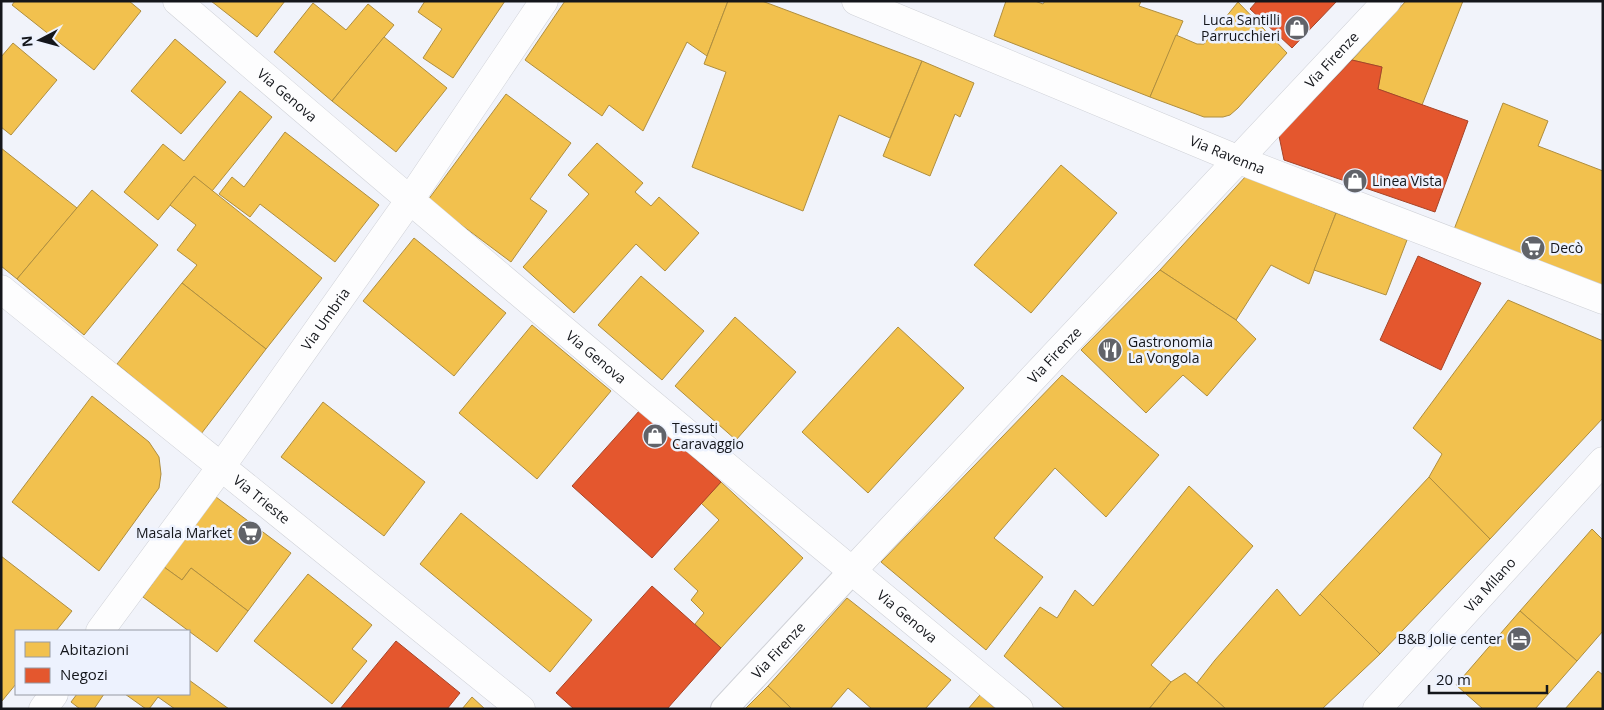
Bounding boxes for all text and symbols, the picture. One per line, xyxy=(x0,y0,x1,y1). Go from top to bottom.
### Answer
place label: Luca Santilli Parrucchieri xyxy=(1201,10,1280,45)
north arrow xyxy=(15,15,65,65)
shop icon: Luca Santilli Parrucchieri xyxy=(1284,15,1310,41)
street label: Via Firenze xyxy=(1300,27,1363,92)
text: N xyxy=(17,35,37,48)
street label: Via Genova xyxy=(253,64,321,126)
street label: Via Ravenna xyxy=(1187,131,1268,178)
shop icon: Linea Vista xyxy=(1342,168,1368,194)
place label: Linea Vista xyxy=(1372,171,1442,190)
supermarket icon: Decò xyxy=(1520,235,1546,261)
place label: Decò xyxy=(1550,238,1583,257)
street label: Via Umbria xyxy=(297,284,354,354)
street label: Via Firenze xyxy=(1023,322,1085,387)
street label: Via Genova xyxy=(562,326,631,388)
place label: Gastronomia La Vongola xyxy=(1128,332,1213,367)
restaurant icon: Gastronomia La Vongola xyxy=(1097,337,1123,363)
place label: Tessuti Caravaggio xyxy=(672,418,744,453)
shop icon: Tessuti Caravaggio xyxy=(642,423,668,449)
street label: Via Trieste xyxy=(230,470,294,528)
supermarket icon: Masala Market xyxy=(237,520,263,546)
place label: Masala Market xyxy=(136,523,232,542)
street label: Via Milano xyxy=(1460,553,1520,616)
street label: Via Genova xyxy=(873,586,942,647)
street label: Via Firenze xyxy=(747,618,809,682)
hotel icon: B&B Jolie center xyxy=(1506,626,1532,652)
place label: B&B Jolie center xyxy=(1398,629,1502,648)
legend xyxy=(15,630,190,695)
text: Abitazioni xyxy=(60,639,129,659)
scale bar xyxy=(1429,662,1546,694)
text: Negozi xyxy=(60,664,108,684)
text: 20 m xyxy=(1436,669,1471,689)

